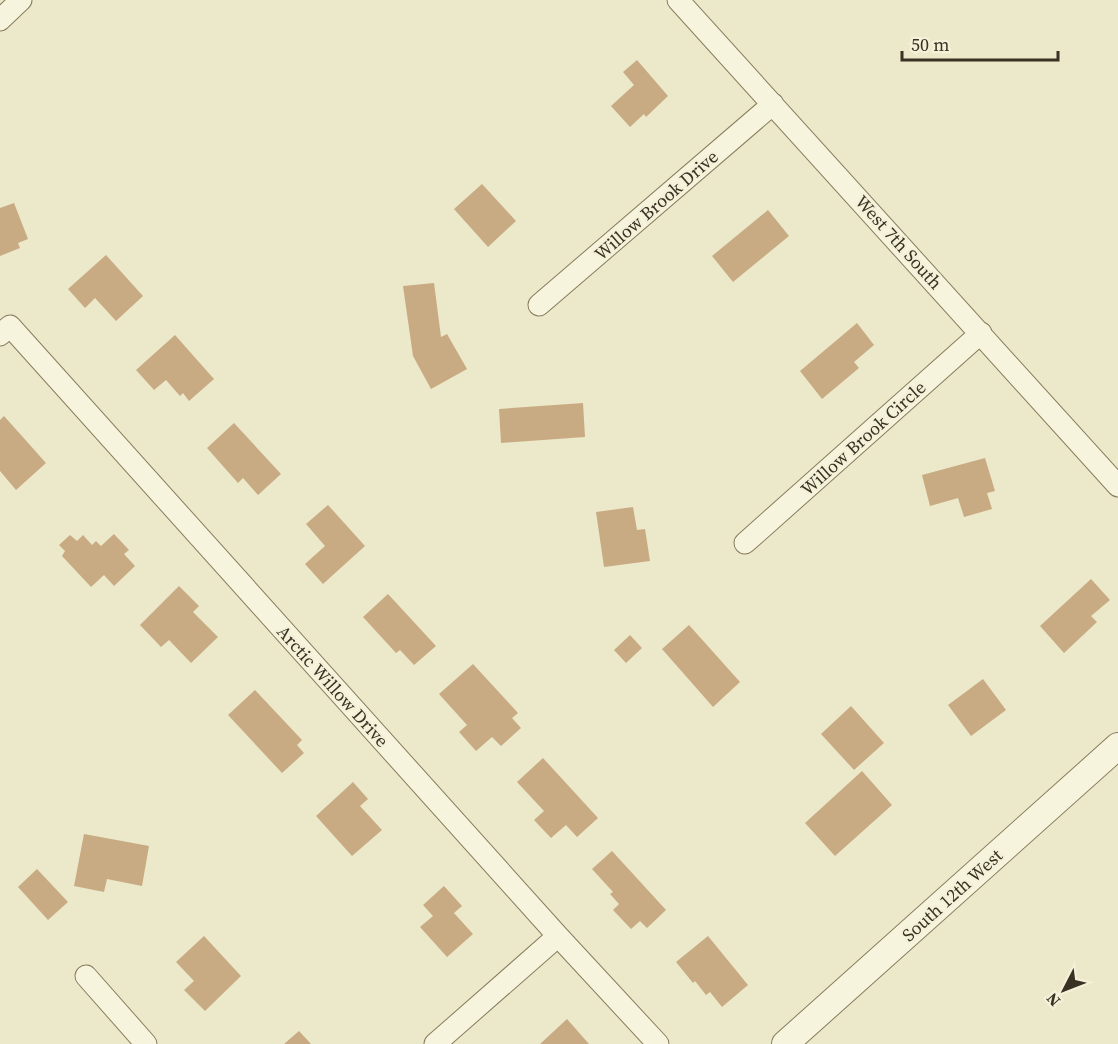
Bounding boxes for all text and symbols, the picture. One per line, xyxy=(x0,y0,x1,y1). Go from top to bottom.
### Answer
scale bar xyxy=(902,24,1058,62)
text: 50 m xyxy=(911,32,949,57)
street label: Willow Brook Drive xyxy=(589,144,723,266)
street label: West 7th South xyxy=(850,189,948,295)
street label: Willow Brook Circle xyxy=(795,375,931,501)
street label: Arctic Willow Drive xyxy=(271,620,395,752)
street label: South 12th West xyxy=(896,843,1008,947)
north arrow xyxy=(1034,960,1094,1020)
text: N xyxy=(1041,988,1065,1012)

